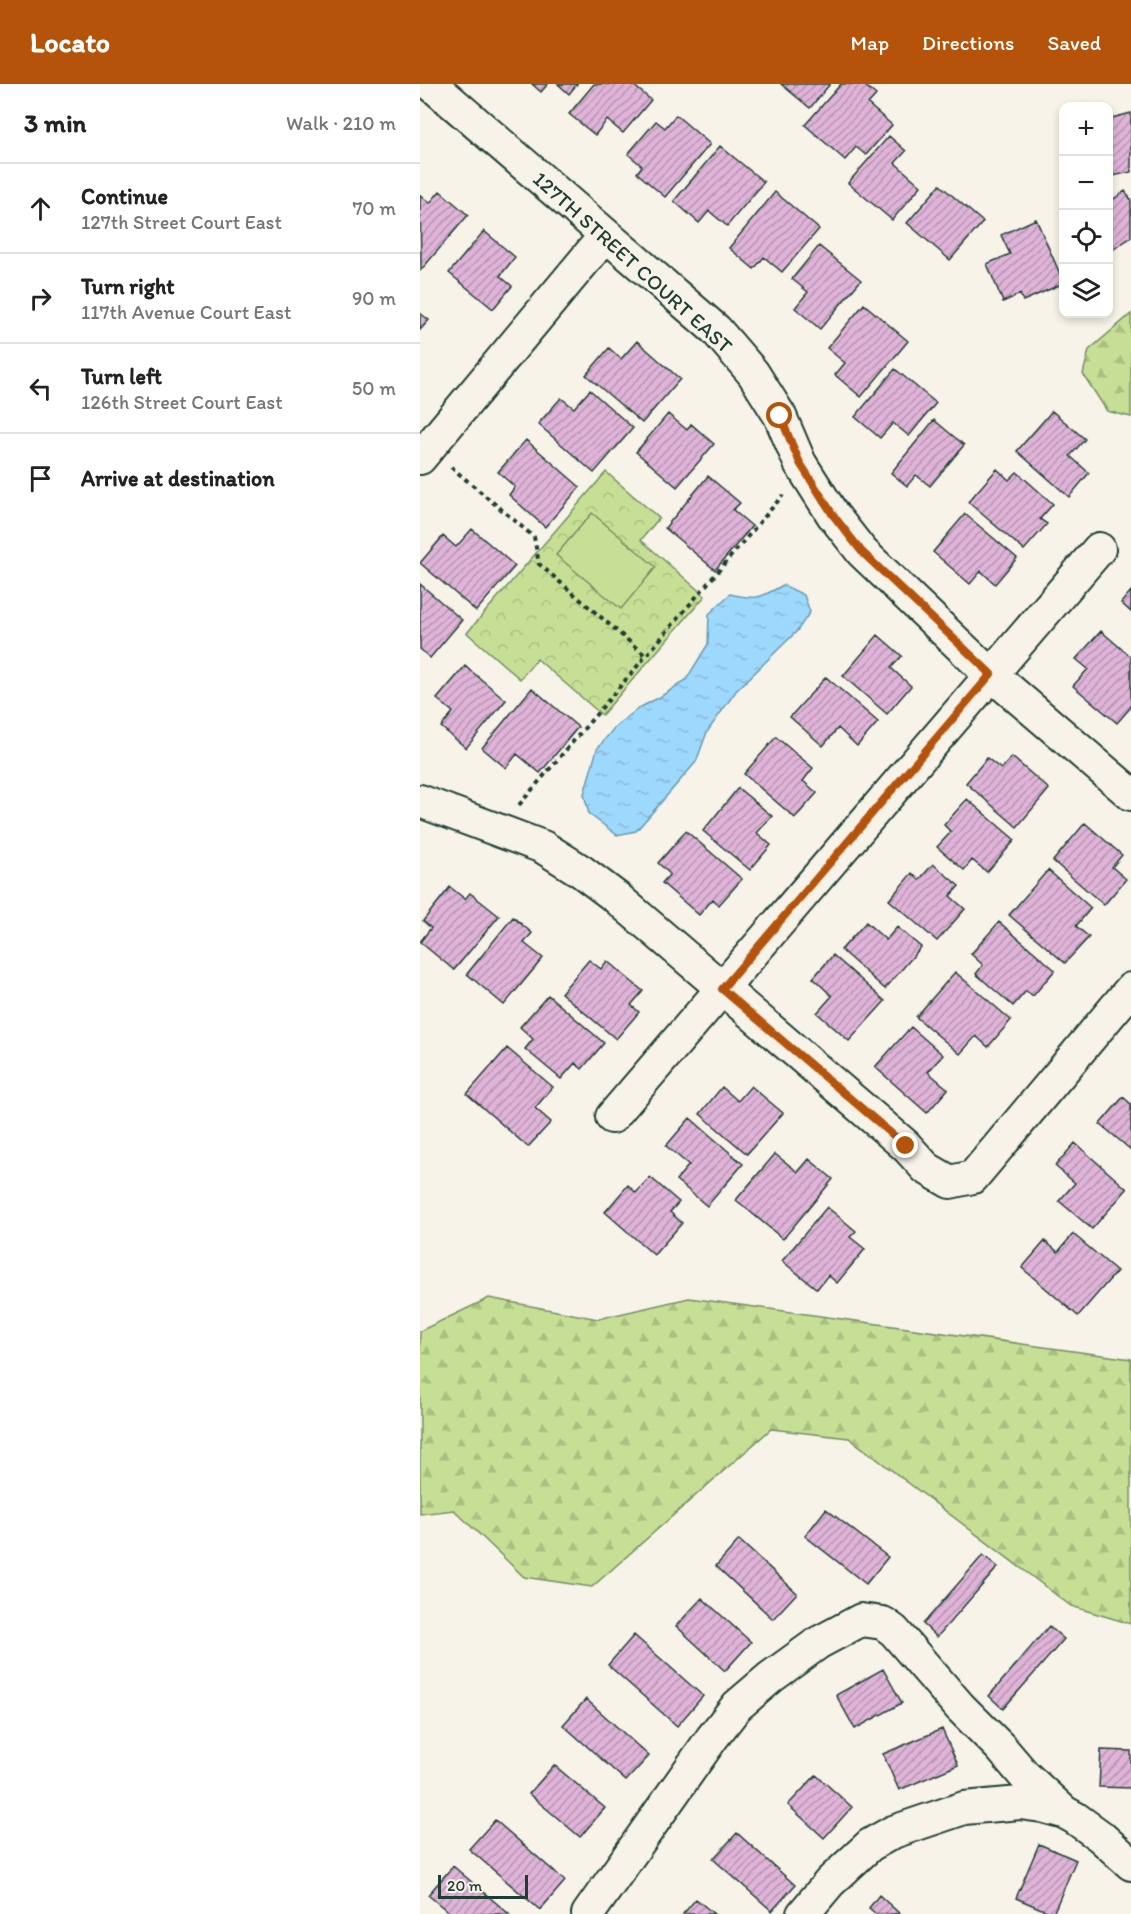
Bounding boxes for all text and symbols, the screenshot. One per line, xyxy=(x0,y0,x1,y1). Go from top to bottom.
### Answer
text: Locato xyxy=(30,25,110,59)
text: Map xyxy=(851,30,889,55)
text: Directions xyxy=(922,30,1014,55)
text: Saved xyxy=(1047,30,1101,55)
map controls xyxy=(1059,102,1113,318)
button: + xyxy=(1059,102,1113,156)
text: 3 min xyxy=(24,107,86,139)
text: Walk · 210 m xyxy=(286,111,396,135)
button: − xyxy=(1059,156,1113,210)
street label: 127TH STREET COURT EAST xyxy=(528,166,738,358)
text: Continue xyxy=(81,183,168,210)
icon: ahead xyxy=(24,192,57,225)
text: 70 m xyxy=(352,196,396,220)
text: 127th Street Court East xyxy=(81,210,282,234)
button: locate xyxy=(1059,210,1113,264)
button: layers xyxy=(1059,264,1113,318)
text: Turn right xyxy=(81,273,175,300)
icon: right xyxy=(24,282,57,315)
text: 90 m xyxy=(352,286,396,310)
text: 117th Avenue Court East xyxy=(81,300,292,324)
text: Turn left xyxy=(81,363,162,390)
icon: left xyxy=(24,372,57,405)
text: 50 m xyxy=(352,376,396,400)
text: 126th Street Court East xyxy=(81,390,283,414)
route start xyxy=(766,402,792,428)
icon: arrive xyxy=(24,462,57,495)
text: Arrive at destination xyxy=(81,465,275,492)
route end xyxy=(892,1132,918,1158)
scale bar xyxy=(438,1872,528,1900)
text: 20 m xyxy=(447,1876,482,1895)

